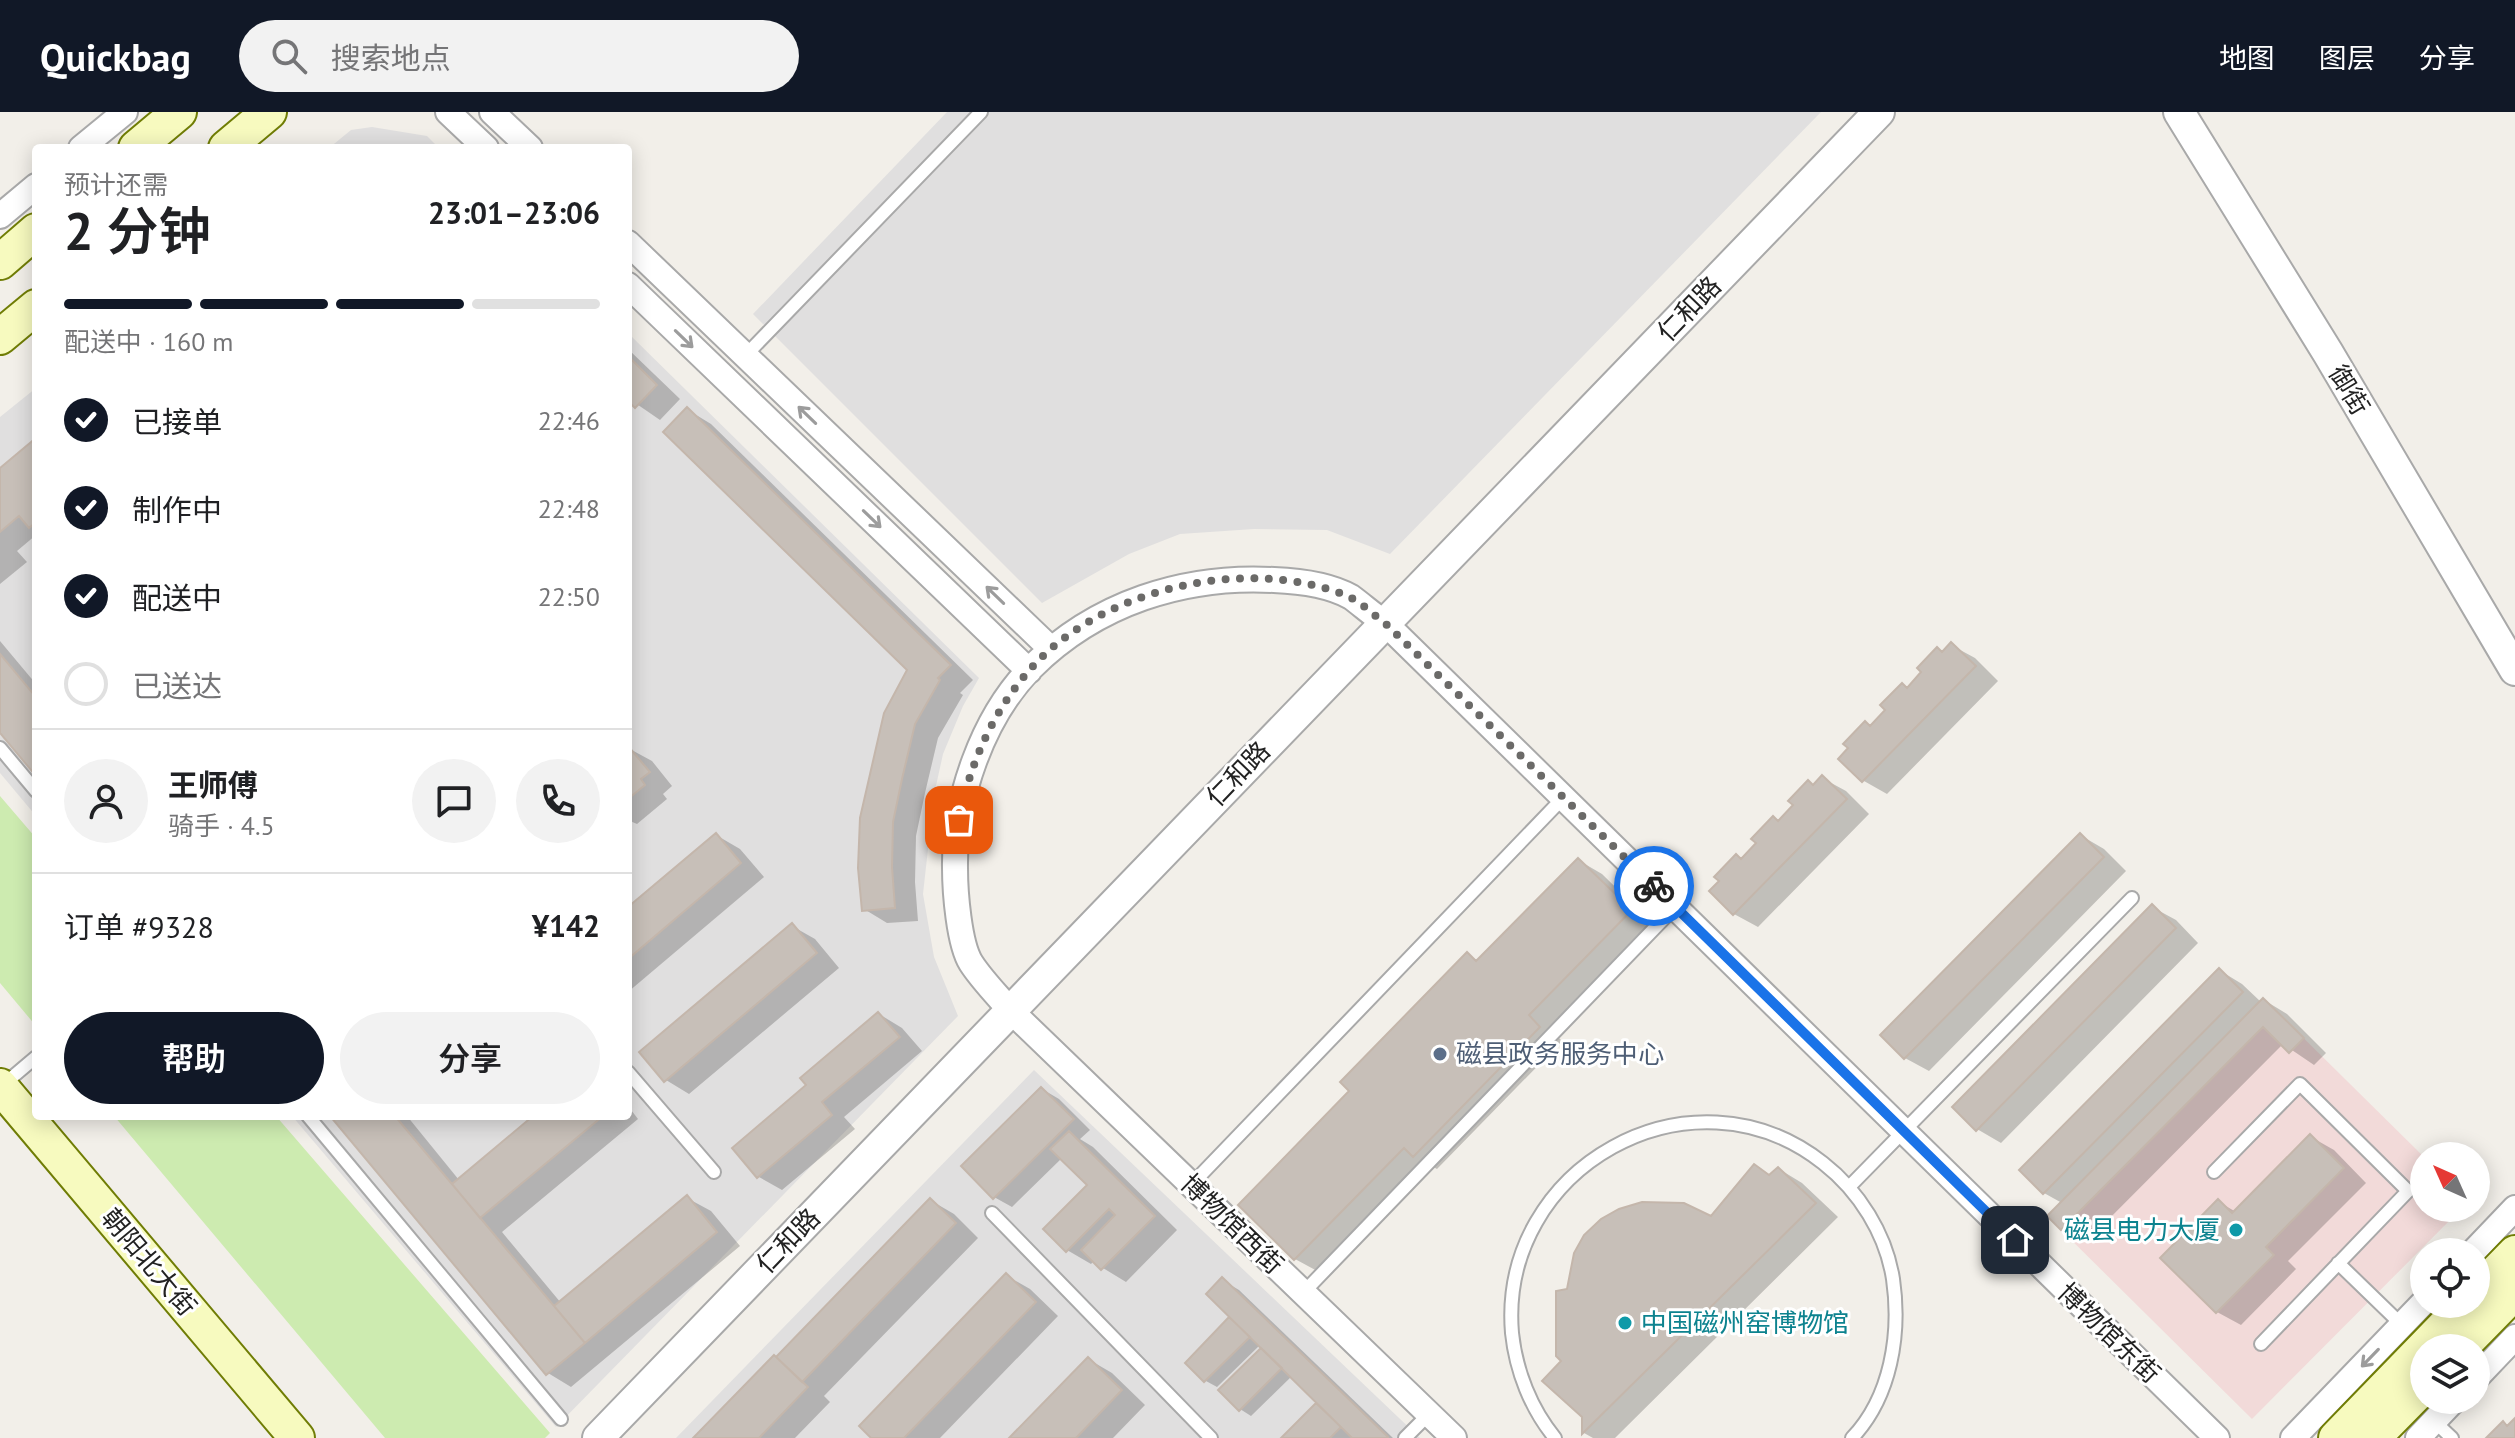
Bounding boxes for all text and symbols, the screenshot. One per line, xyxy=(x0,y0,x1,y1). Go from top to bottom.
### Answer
search box xyxy=(239,20,799,92)
text: Quickbag xyxy=(40,32,191,81)
icon: search xyxy=(267,34,311,78)
text: 搜索地点 xyxy=(331,38,451,77)
text: 地图 xyxy=(2219,39,2275,76)
text: 图层 xyxy=(2319,39,2375,76)
text: 分享 xyxy=(2419,39,2475,76)
text: 预计还需 xyxy=(64,168,168,201)
text: 23:01–23:06 xyxy=(428,193,600,232)
text: 2 分钟 xyxy=(64,197,211,264)
street label: 仁和路 xyxy=(1650,269,1728,348)
text: 配送中 · 160 m xyxy=(64,325,233,358)
one-way arrow xyxy=(674,329,693,348)
street label: 御街 xyxy=(2322,359,2377,421)
icon: check xyxy=(64,398,108,442)
text: 已接单 xyxy=(132,402,222,441)
text: 22:46 xyxy=(538,404,600,437)
one-way arrow xyxy=(798,407,818,425)
icon: check xyxy=(64,486,108,530)
text: 制作中 xyxy=(132,490,222,529)
text: 22:48 xyxy=(538,492,600,525)
one-way arrow xyxy=(861,510,881,528)
icon: check xyxy=(64,574,108,618)
text: 配送中 xyxy=(132,578,222,617)
text: 22:50 xyxy=(538,580,600,613)
one-way arrow xyxy=(985,586,1005,605)
text: 已送达 xyxy=(132,666,222,705)
street label: 仁和路 xyxy=(1199,734,1277,813)
button: person xyxy=(64,759,148,843)
button: chat xyxy=(412,759,496,843)
button: phone xyxy=(516,759,600,843)
text: 王师傅 xyxy=(168,765,258,804)
pin xyxy=(925,786,993,854)
icon: bag xyxy=(937,798,981,842)
text: 骑手 · 4.5 xyxy=(168,809,275,842)
courier xyxy=(1614,846,1694,926)
icon: bike xyxy=(1632,864,1676,908)
text: ¥142 xyxy=(532,906,600,945)
text: 订单 #9328 xyxy=(64,907,214,946)
button: 帮助 xyxy=(64,1012,324,1104)
button: 分享 xyxy=(340,1012,600,1104)
place label: 磁县政务服务中心 xyxy=(1456,1037,1664,1070)
marker: 磁县政务服务中心 xyxy=(1431,1045,1449,1063)
north arrow xyxy=(2410,1142,2490,1222)
map controls xyxy=(2410,1142,2490,1414)
street label: 博物馆西街 xyxy=(1174,1167,1291,1281)
street label: 朝阳北大街 xyxy=(95,1201,204,1322)
street label: 仁和路 xyxy=(749,1201,827,1280)
pin xyxy=(1981,1206,2049,1274)
place label: 磁县电力大厦 xyxy=(2064,1213,2220,1246)
icon: home xyxy=(1993,1218,2037,1262)
marker: 磁县电力大厦 xyxy=(2227,1221,2245,1239)
button: locate xyxy=(2410,1238,2490,1318)
street label: 博物馆东街 xyxy=(2051,1276,2168,1390)
place label: 中国磁州窑博物馆 xyxy=(1641,1306,1849,1339)
marker: 中国磁州窑博物馆 xyxy=(1616,1314,1634,1332)
button: layers xyxy=(2410,1334,2490,1414)
one-way arrow xyxy=(2360,1348,2379,1368)

